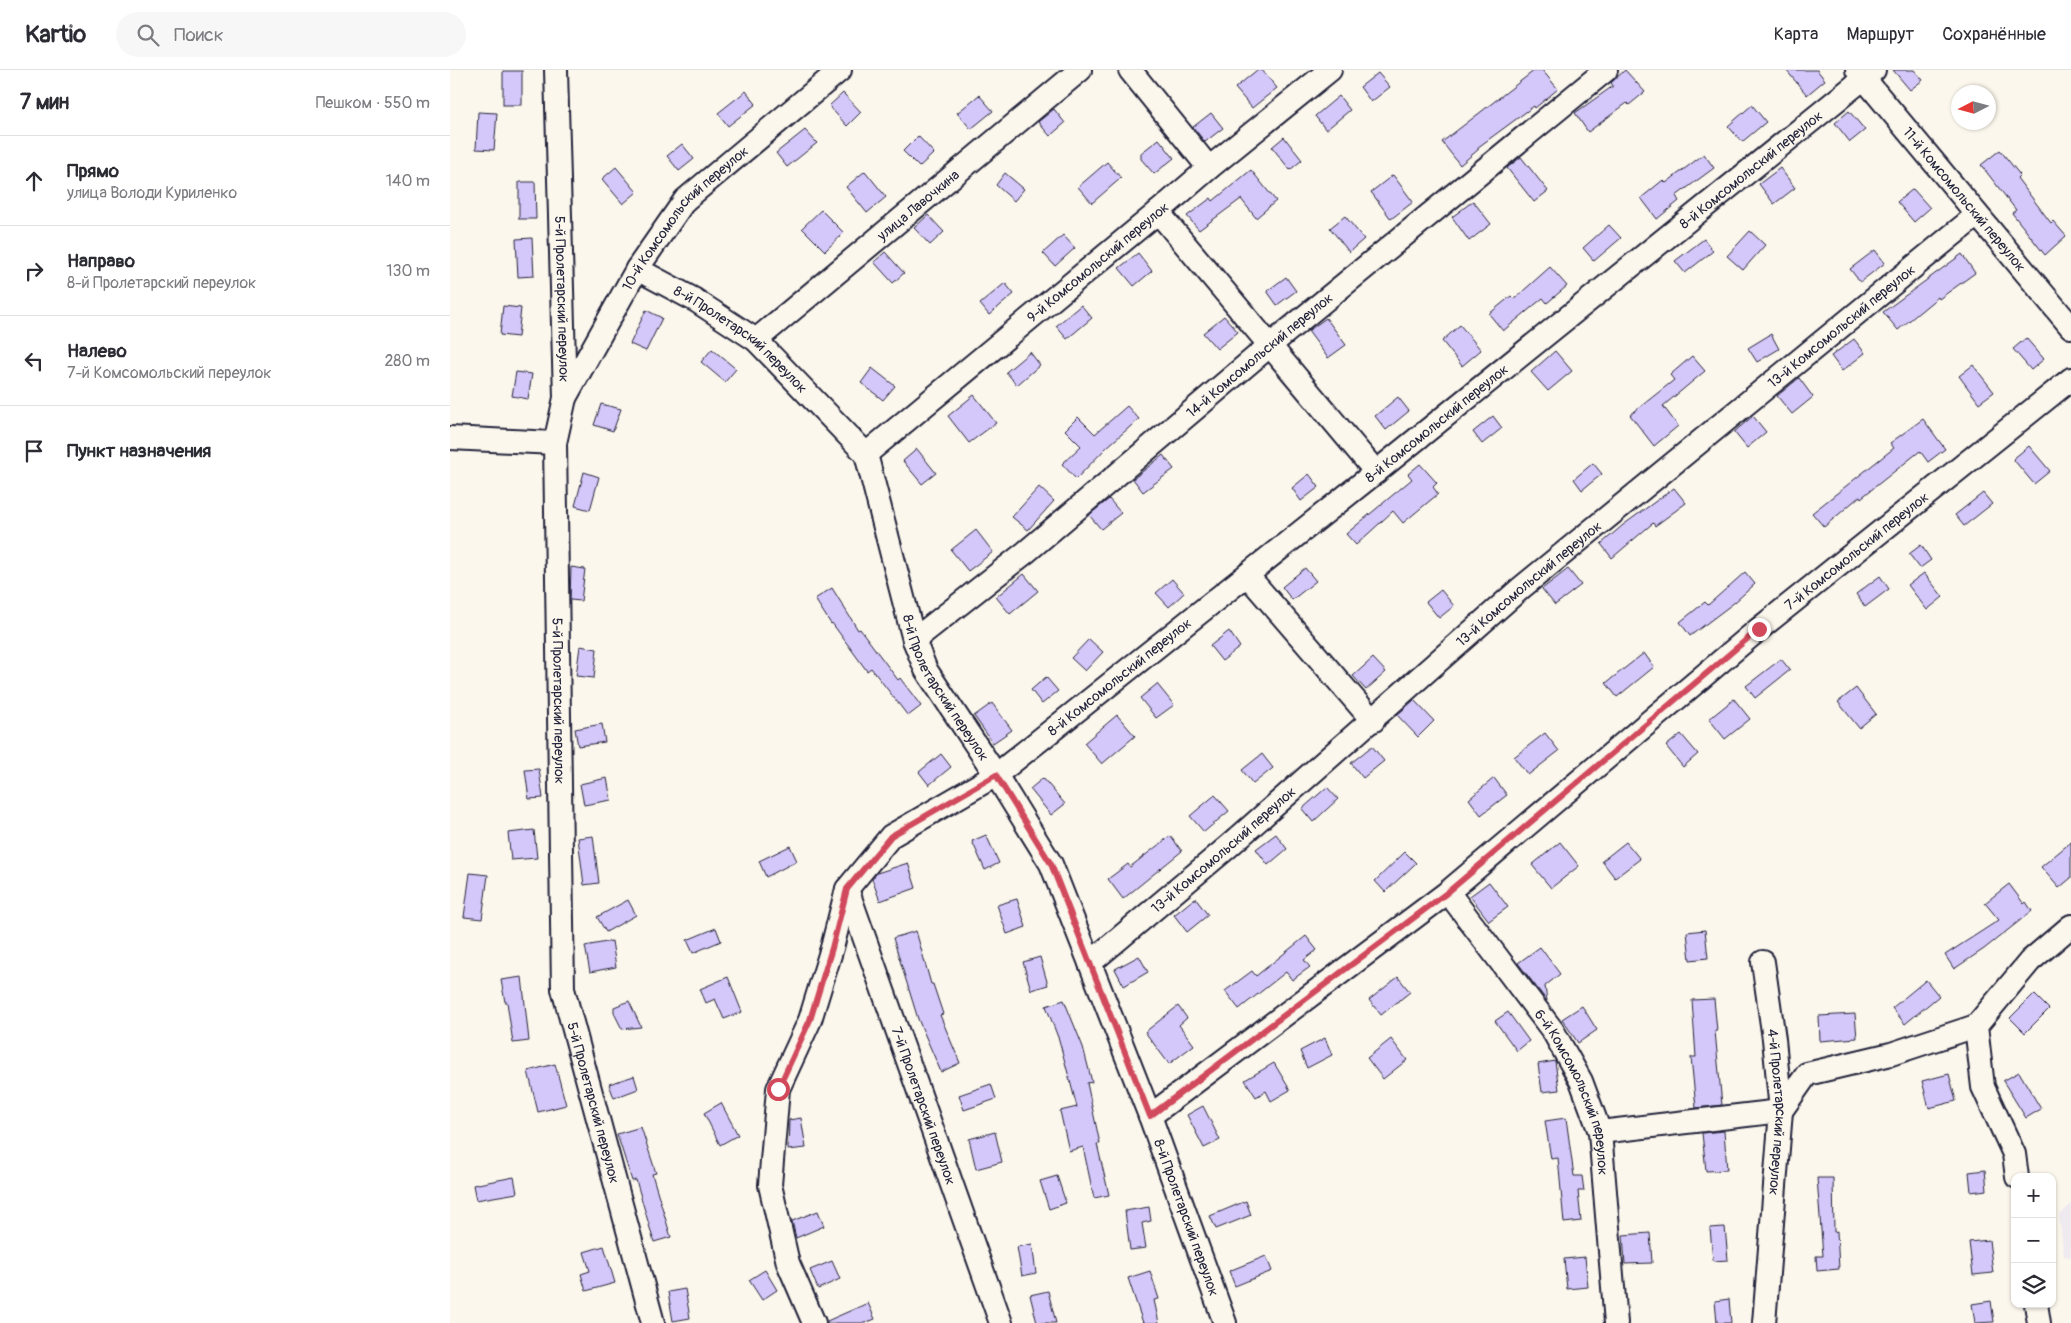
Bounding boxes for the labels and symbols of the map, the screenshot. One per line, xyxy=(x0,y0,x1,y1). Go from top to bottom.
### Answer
north arrow xyxy=(1951,85,1996,130)
street label: 8-й Комсомольский переулок xyxy=(1676,107,1826,232)
street label: 11-й Комсомольский переулок xyxy=(1899,123,2030,275)
street label: 10-й Комсомольский переулок xyxy=(618,142,752,293)
street label: улица Лавочкина xyxy=(873,166,962,245)
street label: 9-й Комсомольский переулок xyxy=(1023,198,1172,326)
street label: 5-й Пролетарский переулок xyxy=(552,216,573,382)
street label: 13-й Комсомольский переулок xyxy=(1764,261,1918,391)
street label: 8-й Пролетарский переулок xyxy=(671,282,811,396)
street label: 14-й Комсомольский переулок xyxy=(1183,289,1336,421)
street label: 8-й Комсомольский переулок xyxy=(1361,360,1511,486)
street label: 7-й Комсомольский переулок xyxy=(1781,488,1932,614)
street label: 13-й Комсомольский переулок xyxy=(1452,517,1605,650)
street label: 8-й Пролетарский переулок xyxy=(899,613,993,764)
street label: 8-й Комсомольский переулок xyxy=(1044,614,1195,739)
street label: 5-й Пролетарский переулок xyxy=(549,617,568,784)
route end xyxy=(1748,618,1771,641)
street label: 13-й Комсомольский переулок xyxy=(1148,783,1299,916)
street label: 6-й Комсомольский переулок xyxy=(1531,1006,1612,1176)
street label: 5-й Пролетарский переулок xyxy=(564,1020,623,1185)
street label: 7-й Пролетарский переулок xyxy=(888,1025,960,1187)
street label: 4-й Пролетарский переулок xyxy=(1764,1028,1790,1196)
route start xyxy=(767,1078,790,1101)
street label: 8-й Пролетарский переулок xyxy=(1151,1137,1223,1298)

